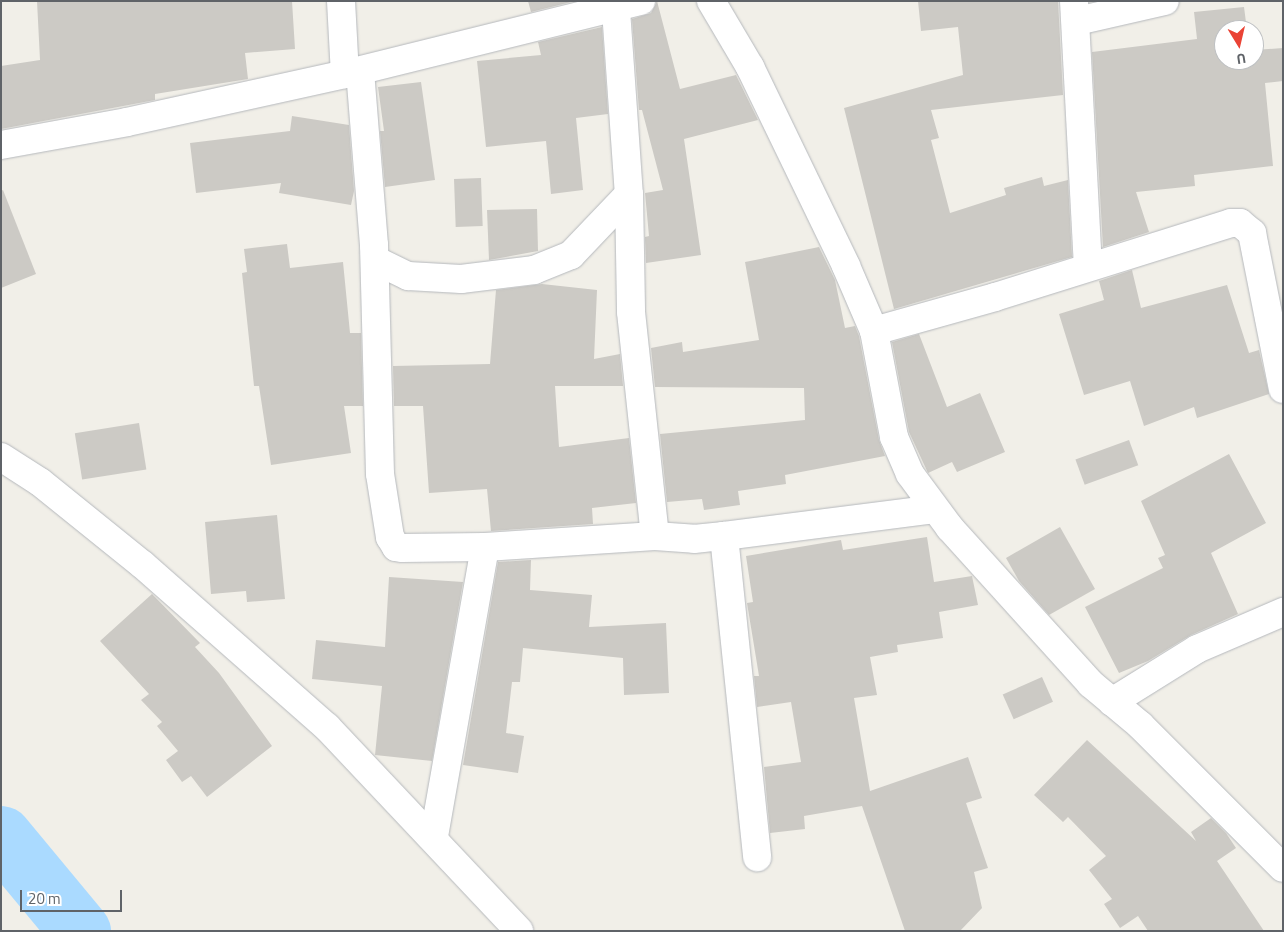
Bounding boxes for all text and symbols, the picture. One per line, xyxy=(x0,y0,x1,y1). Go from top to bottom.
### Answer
north arrow xyxy=(1214,20,1264,70)
text: U xyxy=(1235,48,1247,70)
scale bar xyxy=(22,880,125,912)
text: 20 m xyxy=(28,887,61,910)

